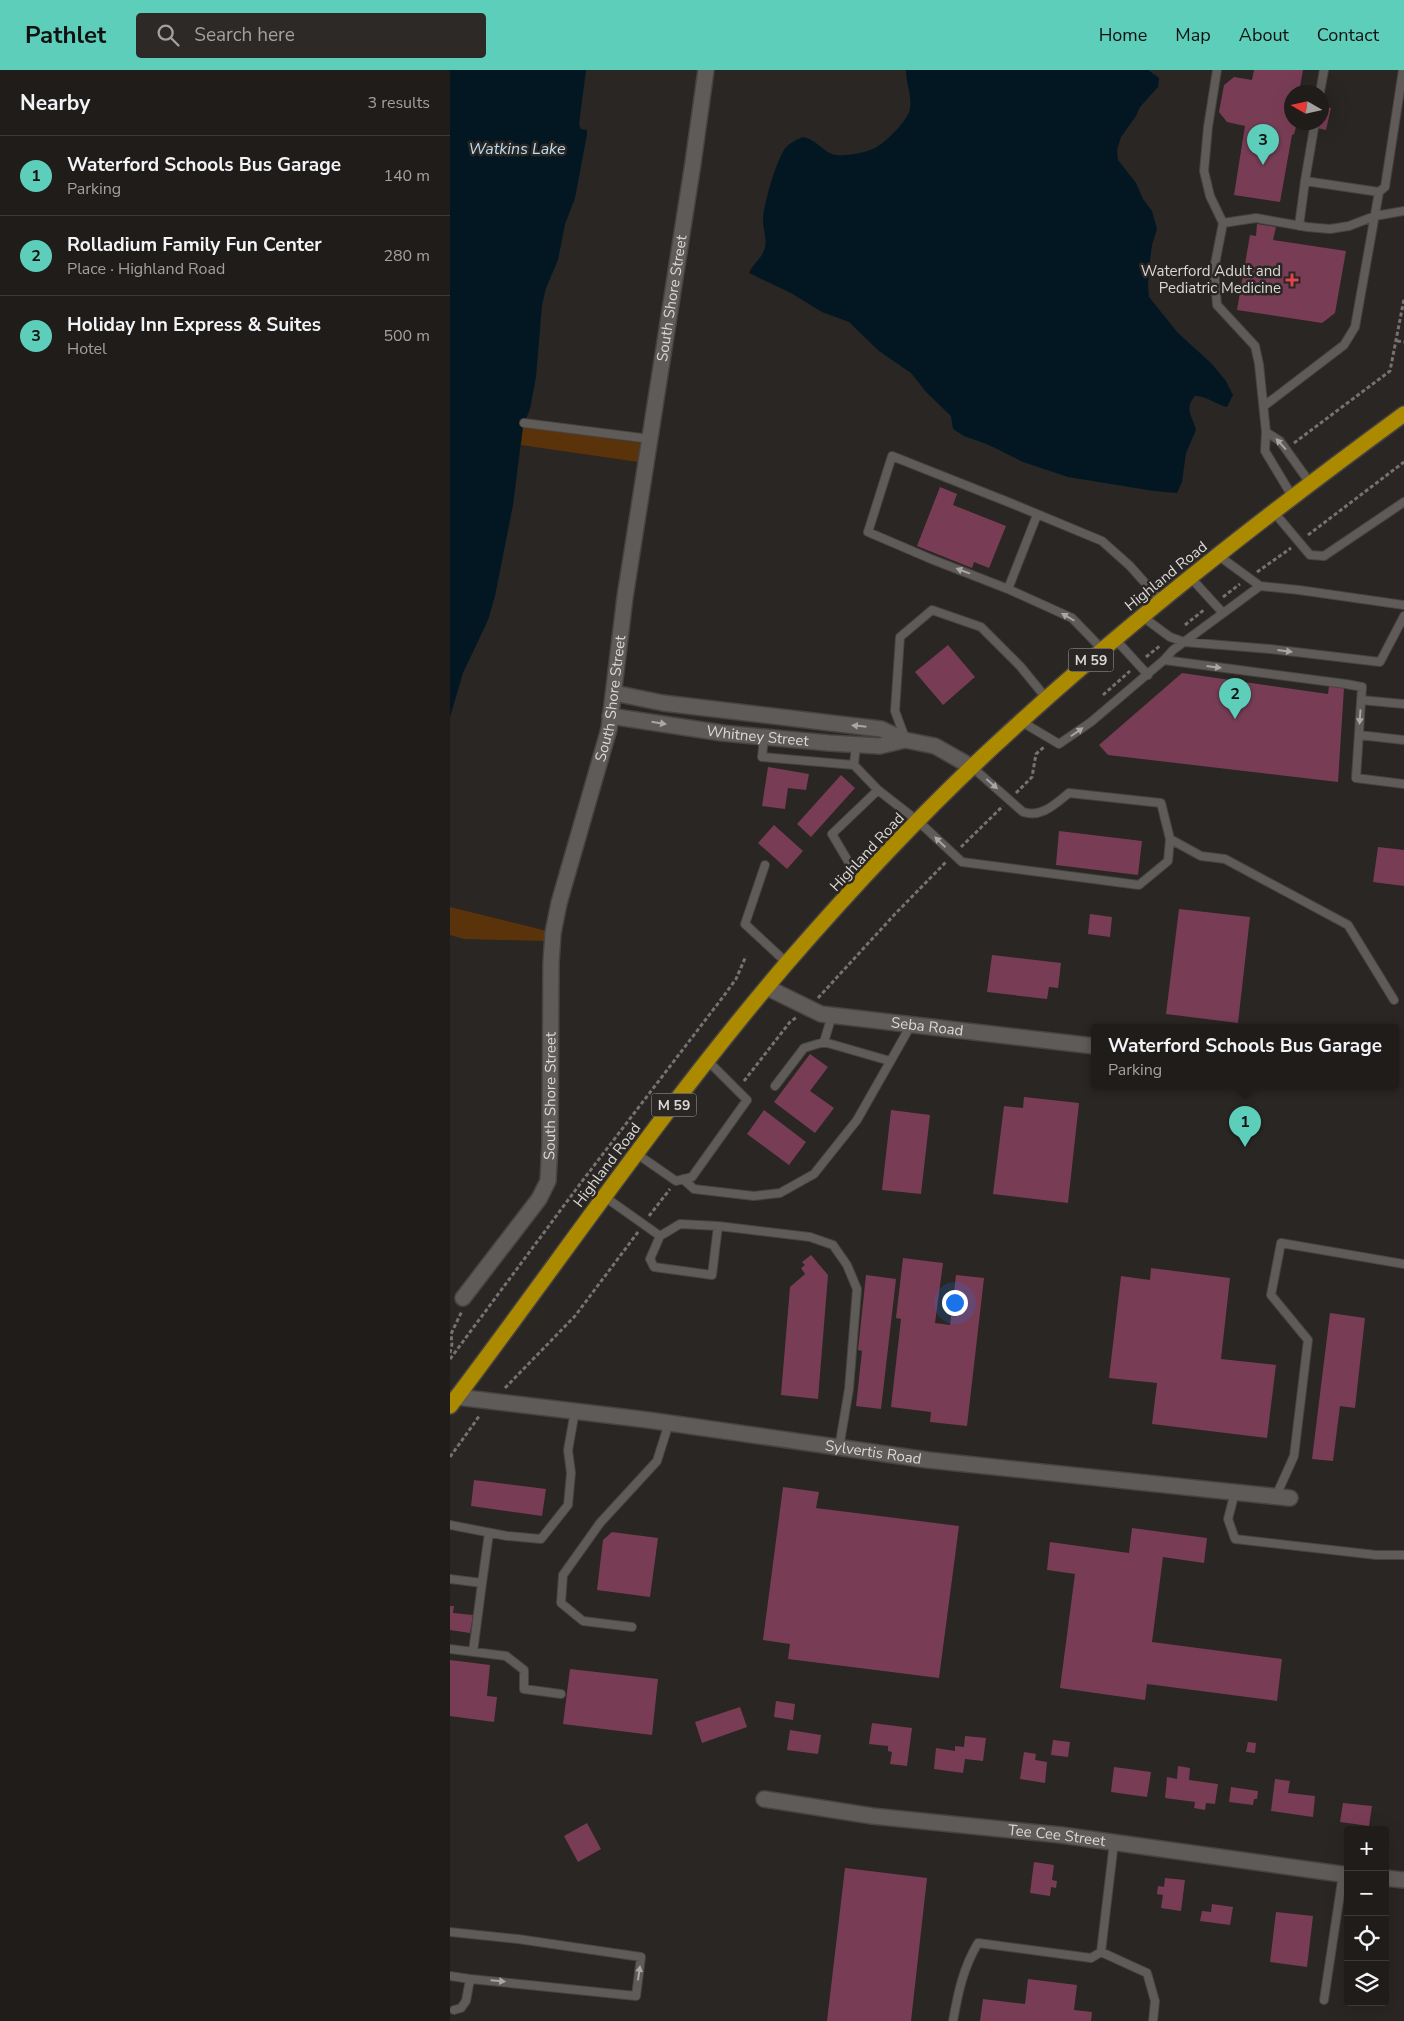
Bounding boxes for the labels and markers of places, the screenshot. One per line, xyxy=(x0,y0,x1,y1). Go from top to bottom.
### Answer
pin: 3 xyxy=(1247,124,1279,165)
place label: Waterford Adult and Pediatric Medicine xyxy=(1141,261,1281,298)
marker: Waterford Adult and Pediatric Medicine xyxy=(1285,273,1299,287)
pin: 2 xyxy=(1219,678,1251,719)
pin: 1 xyxy=(1229,1106,1261,1147)

